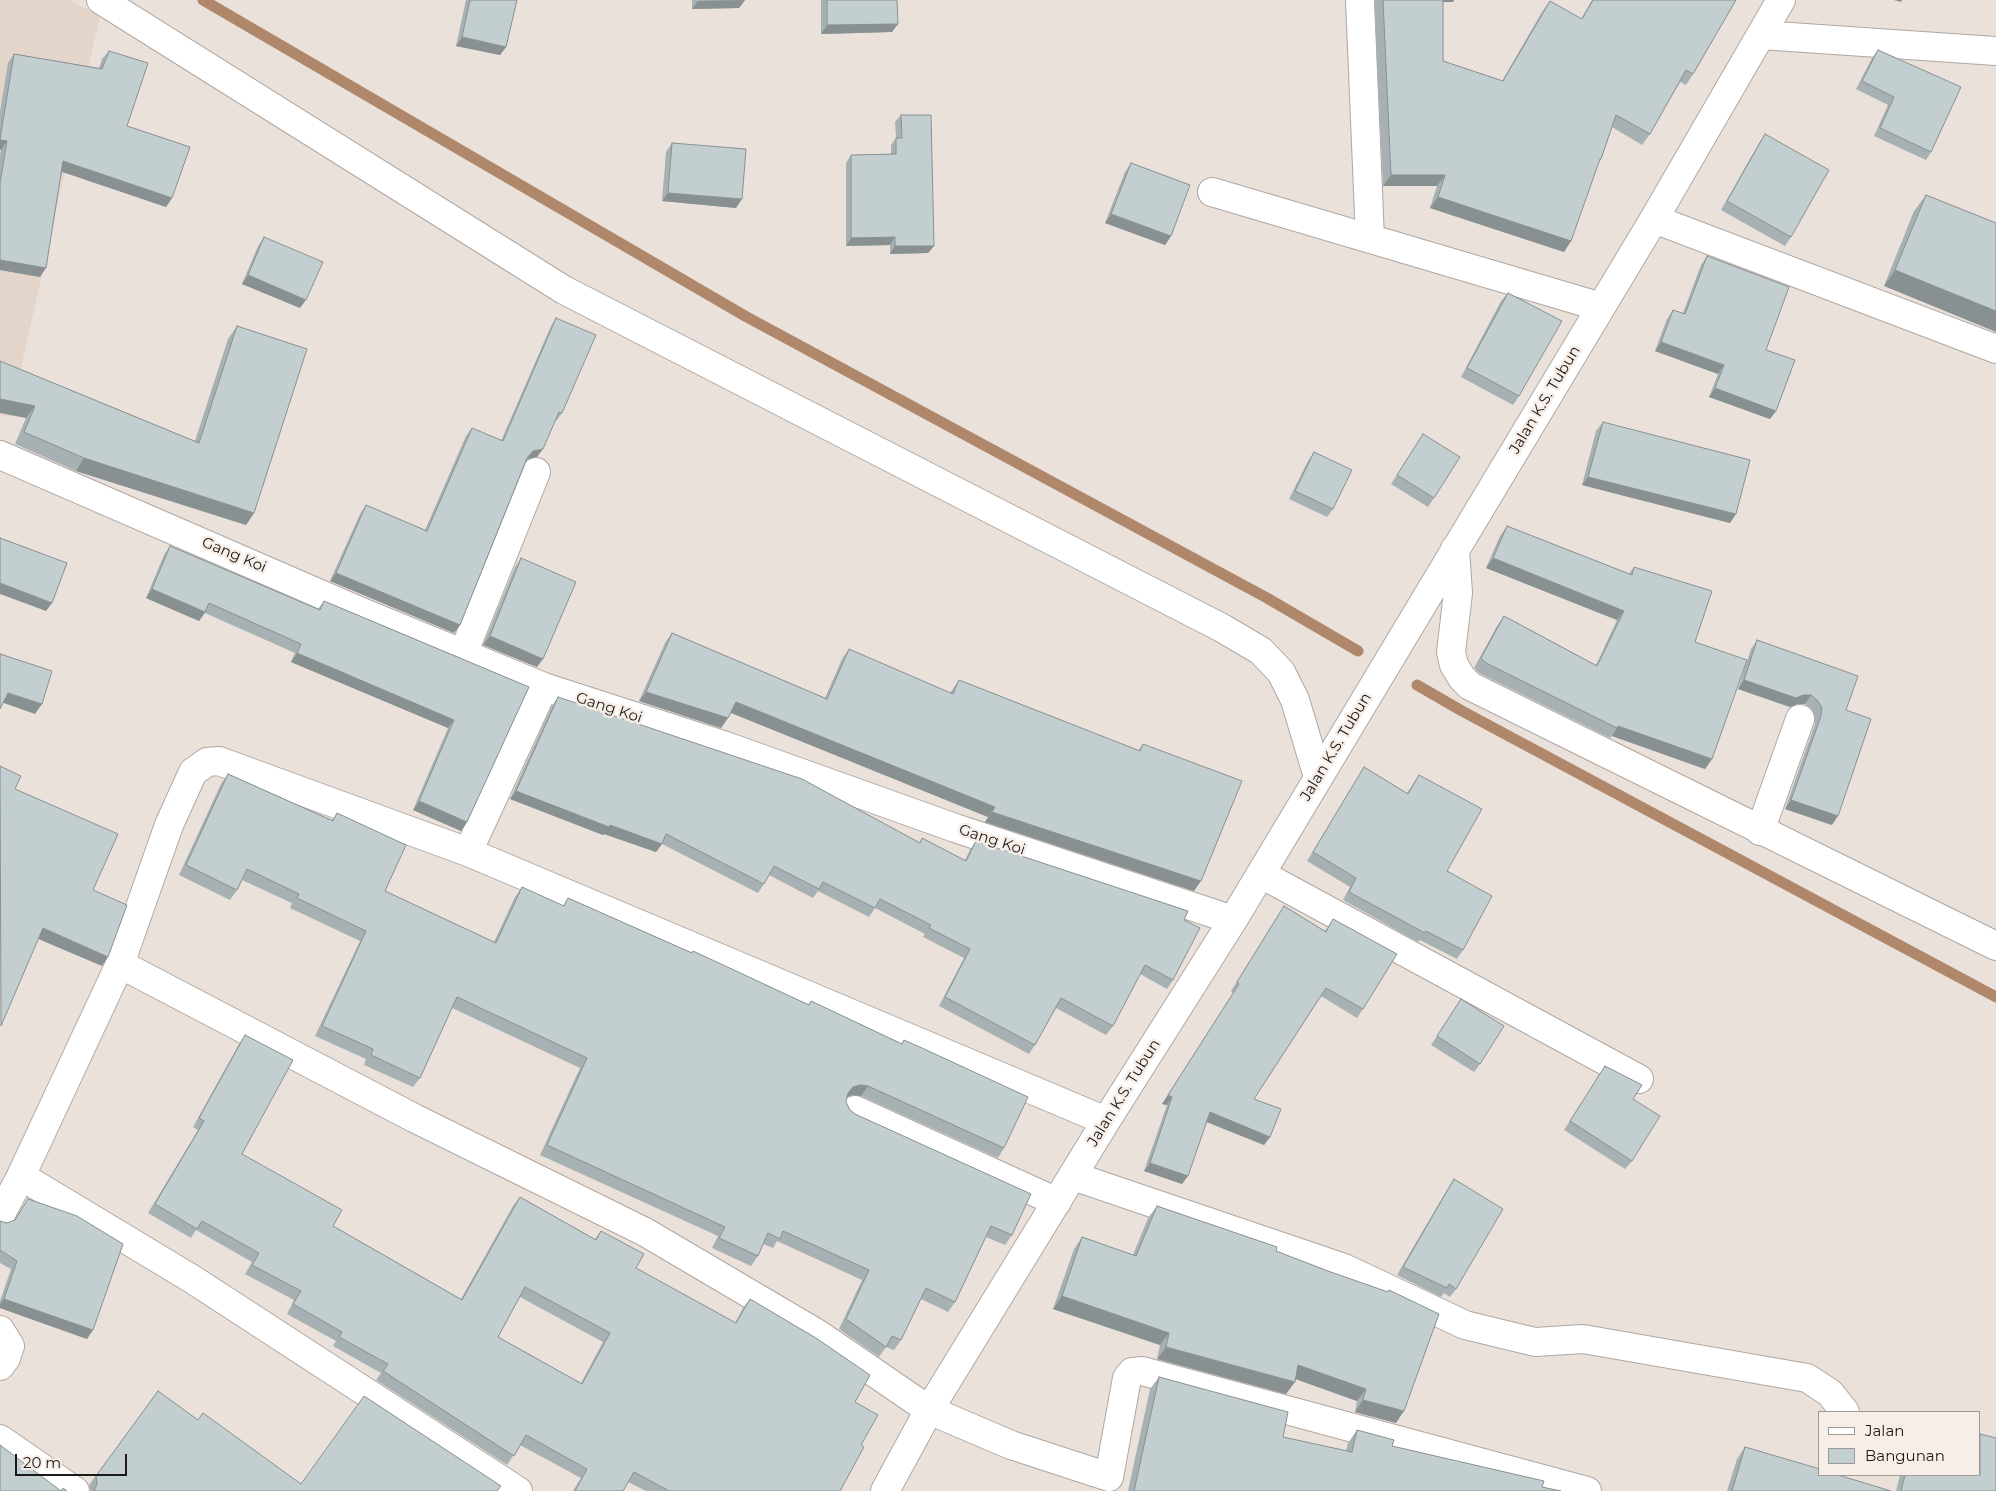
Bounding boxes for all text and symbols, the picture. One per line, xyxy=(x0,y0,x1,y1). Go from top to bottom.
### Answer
street label: Jalan K.S. Tubun xyxy=(1506,343,1584,457)
street label: Gang Koi xyxy=(199,533,269,577)
street label: Gang Koi xyxy=(574,689,644,727)
street label: Jalan K.S. Tubun xyxy=(1297,690,1375,804)
street label: Gang Koi xyxy=(957,821,1027,859)
street label: Jalan K.S. Tubun xyxy=(1084,1036,1164,1150)
legend xyxy=(1818,1411,1981,1476)
text: Jalan xyxy=(1865,1421,1904,1440)
scale bar xyxy=(18,1444,130,1476)
text: Bangunan xyxy=(1865,1446,1945,1465)
text: 20 m xyxy=(23,1453,61,1472)

